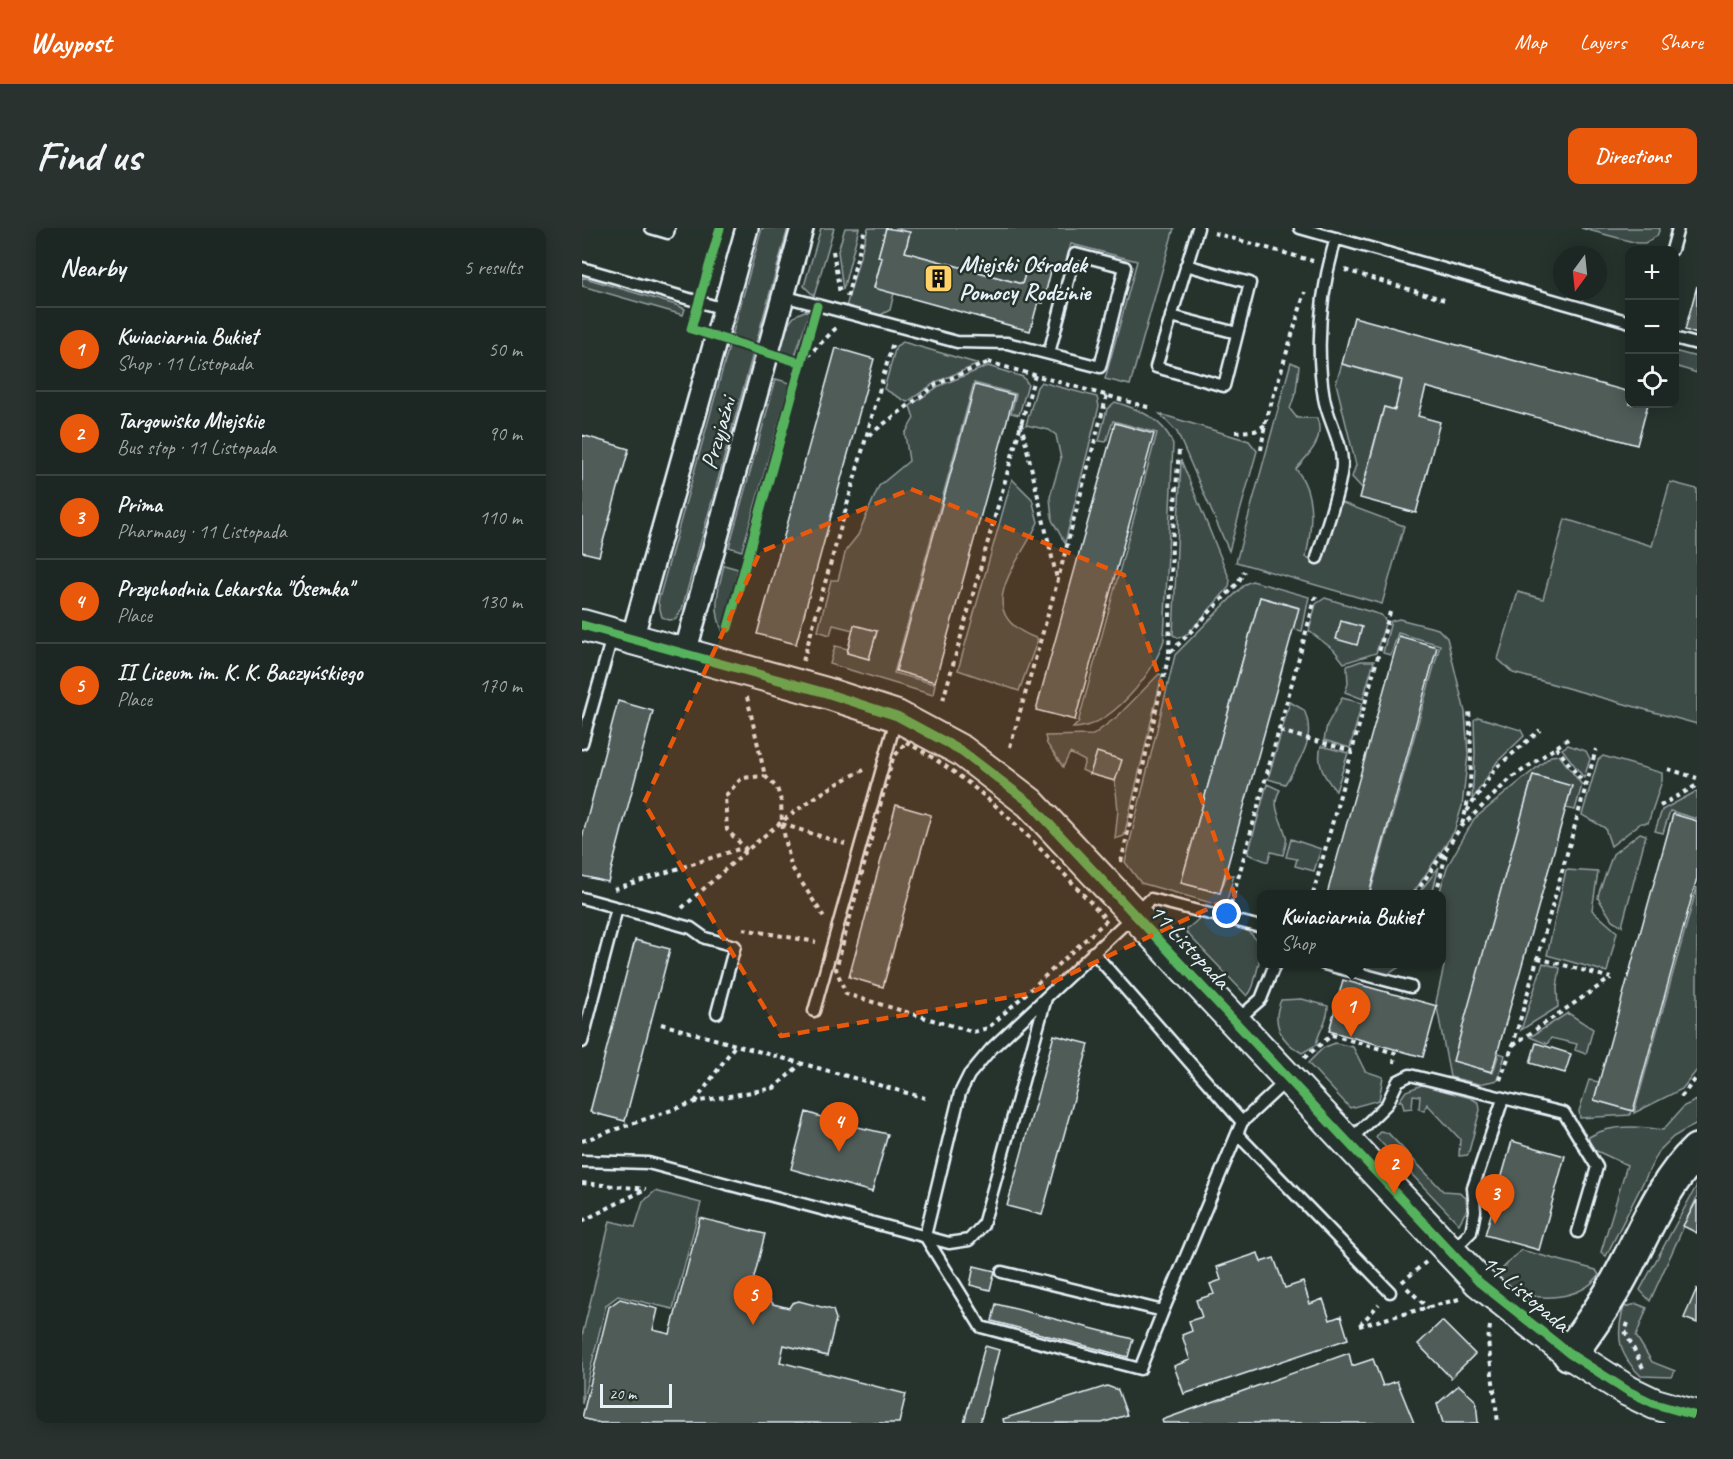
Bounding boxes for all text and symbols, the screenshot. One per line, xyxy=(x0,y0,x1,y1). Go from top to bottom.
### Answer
text: Waypost xyxy=(30,25,111,60)
text: Map xyxy=(1514,29,1547,55)
text: Layers xyxy=(1580,29,1626,55)
text: Share xyxy=(1659,29,1703,55)
button: Directions xyxy=(1568,128,1697,184)
text: Find us xyxy=(36,130,141,183)
north arrow xyxy=(1553,246,1607,300)
map controls xyxy=(1625,246,1679,408)
button: + xyxy=(1625,246,1679,300)
place label: Miejski Ośrodek Pomocy Rodzinie xyxy=(959,249,1092,307)
text: Nearby xyxy=(60,251,125,284)
text: 5 results xyxy=(463,255,522,280)
building icon: Miejski Ośrodek Pomocy Rodzinie xyxy=(922,262,954,294)
button: − xyxy=(1625,300,1679,354)
text: Kwiaciarnia Bukiet xyxy=(117,323,258,351)
text: 1 xyxy=(75,337,84,362)
text: 50 m xyxy=(488,337,522,362)
text: Shop · 11 Listopada xyxy=(117,351,253,376)
button: locate xyxy=(1625,354,1679,408)
street label: Przyjaźni xyxy=(693,391,743,473)
text: Targowisko Miejskie xyxy=(117,407,264,435)
text: 2 xyxy=(75,421,84,446)
text: 90 m xyxy=(488,421,522,446)
text: Bus stop · 11 Listopada xyxy=(117,435,276,460)
text: Prima xyxy=(117,491,162,519)
text: 3 xyxy=(75,505,84,530)
text: 110 m xyxy=(479,505,522,530)
text: Pharmacy · 11 Listopada xyxy=(117,519,286,544)
text: Przychodnia Lekarska "Ósemka" xyxy=(117,575,353,603)
text: 4 xyxy=(75,589,84,614)
text: 130 m xyxy=(479,589,522,614)
text: Place xyxy=(117,603,152,628)
text: II Liceum im. K. K. Baczyńskiego xyxy=(117,659,362,687)
text: 5 xyxy=(75,673,84,698)
text: 170 m xyxy=(479,673,522,698)
text: Place xyxy=(117,687,152,712)
popup xyxy=(1257,890,1446,968)
street label: 11 Listopada xyxy=(1143,897,1238,996)
your location xyxy=(1212,899,1241,928)
text: Kwiaciarnia Bukiet xyxy=(1281,903,1422,931)
text: Shop xyxy=(1281,931,1315,956)
pin: 1 xyxy=(1332,988,1370,1037)
pin: 4 xyxy=(820,1102,858,1152)
pin: 2 xyxy=(1374,1144,1414,1194)
pin: 3 xyxy=(1476,1174,1514,1224)
street label: 11 Listopada xyxy=(1476,1248,1577,1339)
pin: 5 xyxy=(734,1276,772,1325)
scale bar xyxy=(600,1381,672,1408)
text: 20 m xyxy=(609,1384,636,1404)

